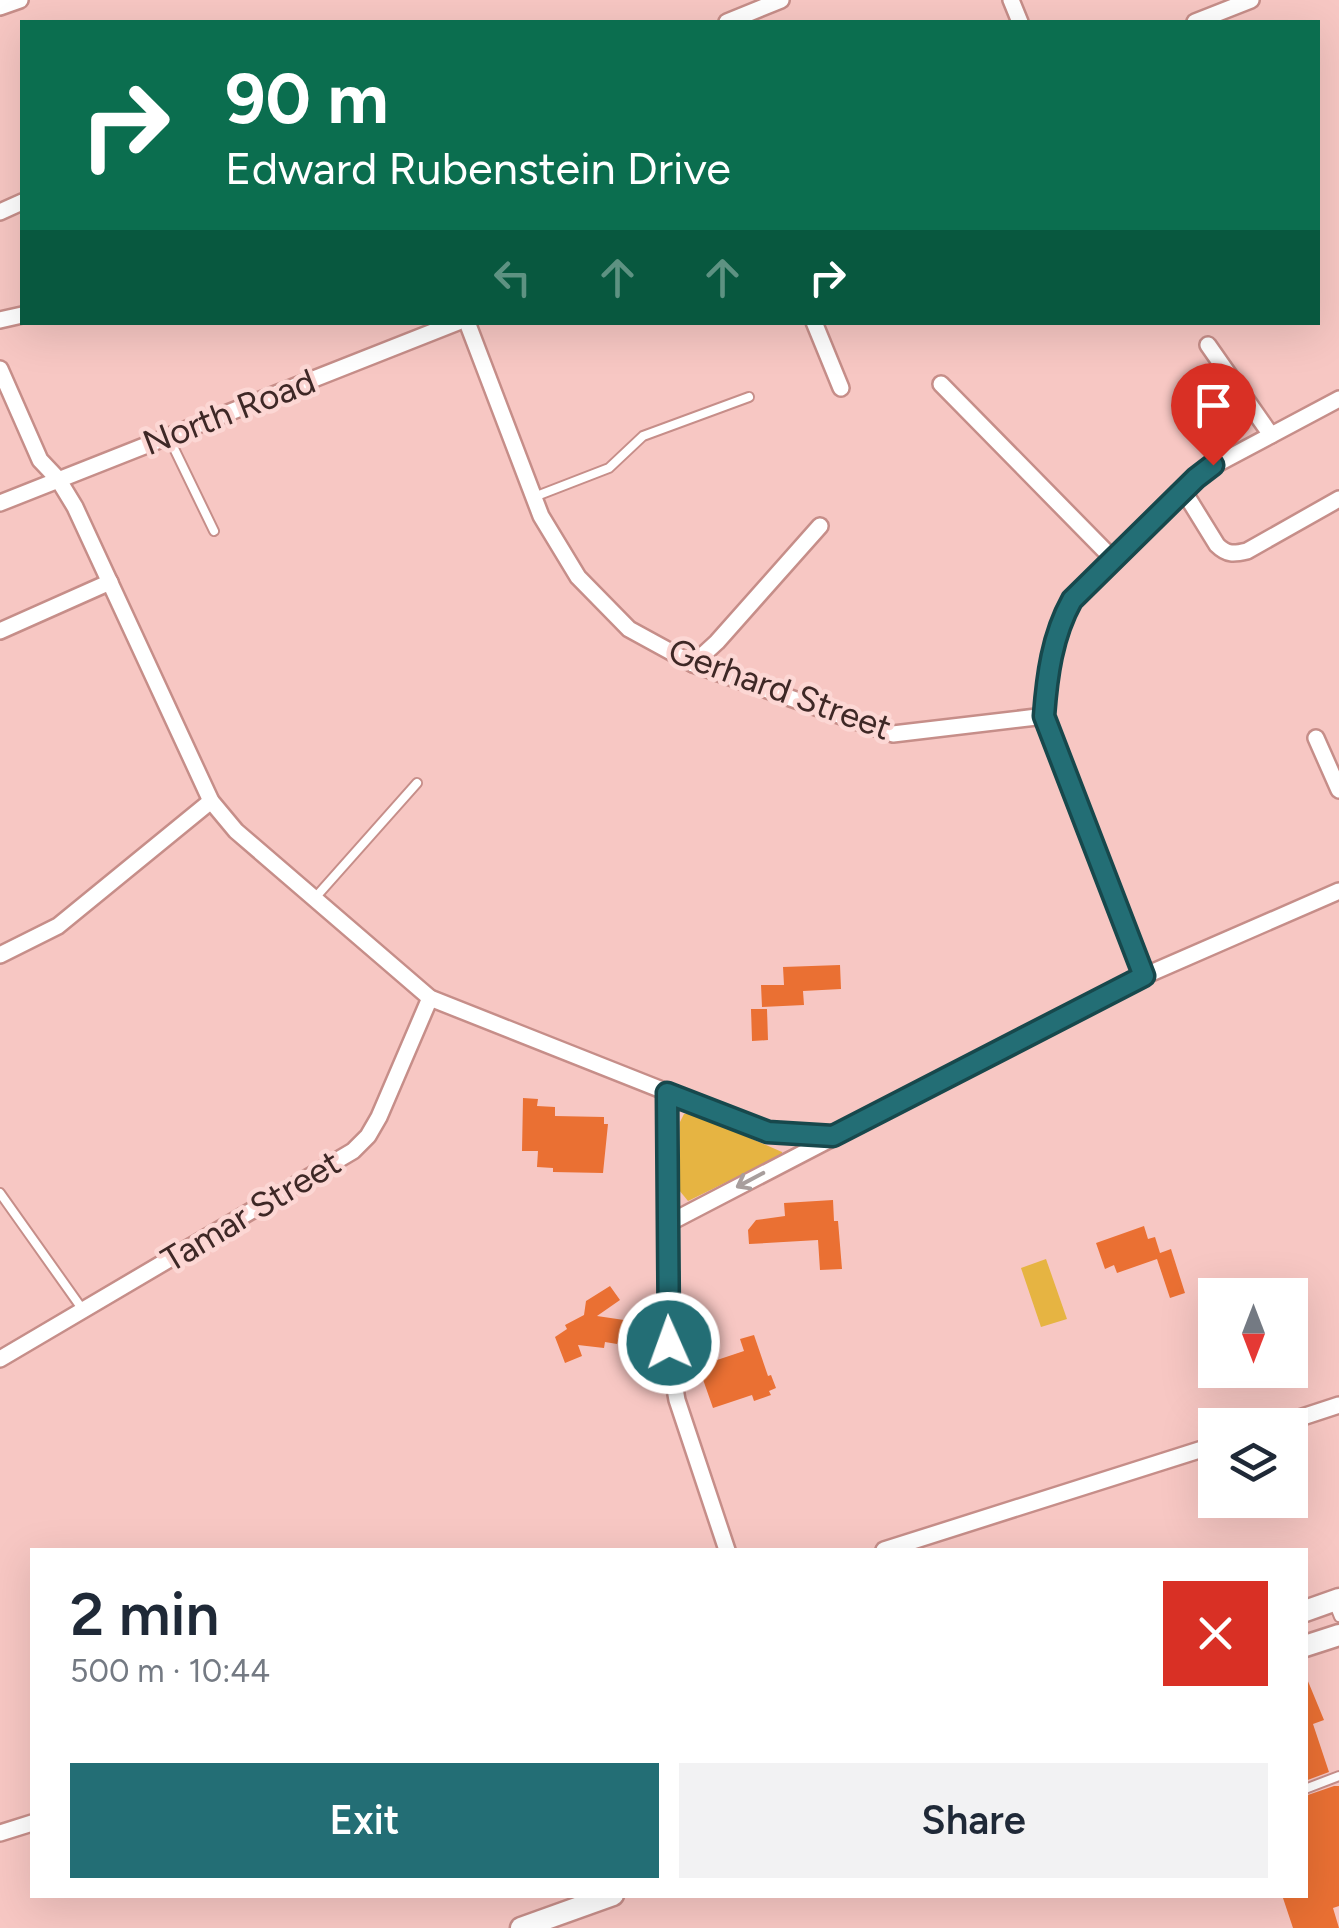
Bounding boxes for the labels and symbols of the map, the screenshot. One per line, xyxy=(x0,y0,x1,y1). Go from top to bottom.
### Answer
street label: North Road xyxy=(137,360,321,464)
pin xyxy=(1171,363,1256,466)
street label: Gerhard Street xyxy=(663,629,897,749)
street label: Tamar Street xyxy=(154,1141,348,1281)
one-way arrow xyxy=(735,1170,765,1190)
north arrow xyxy=(1198,1278,1308,1388)
position arrow xyxy=(617,1291,721,1395)

